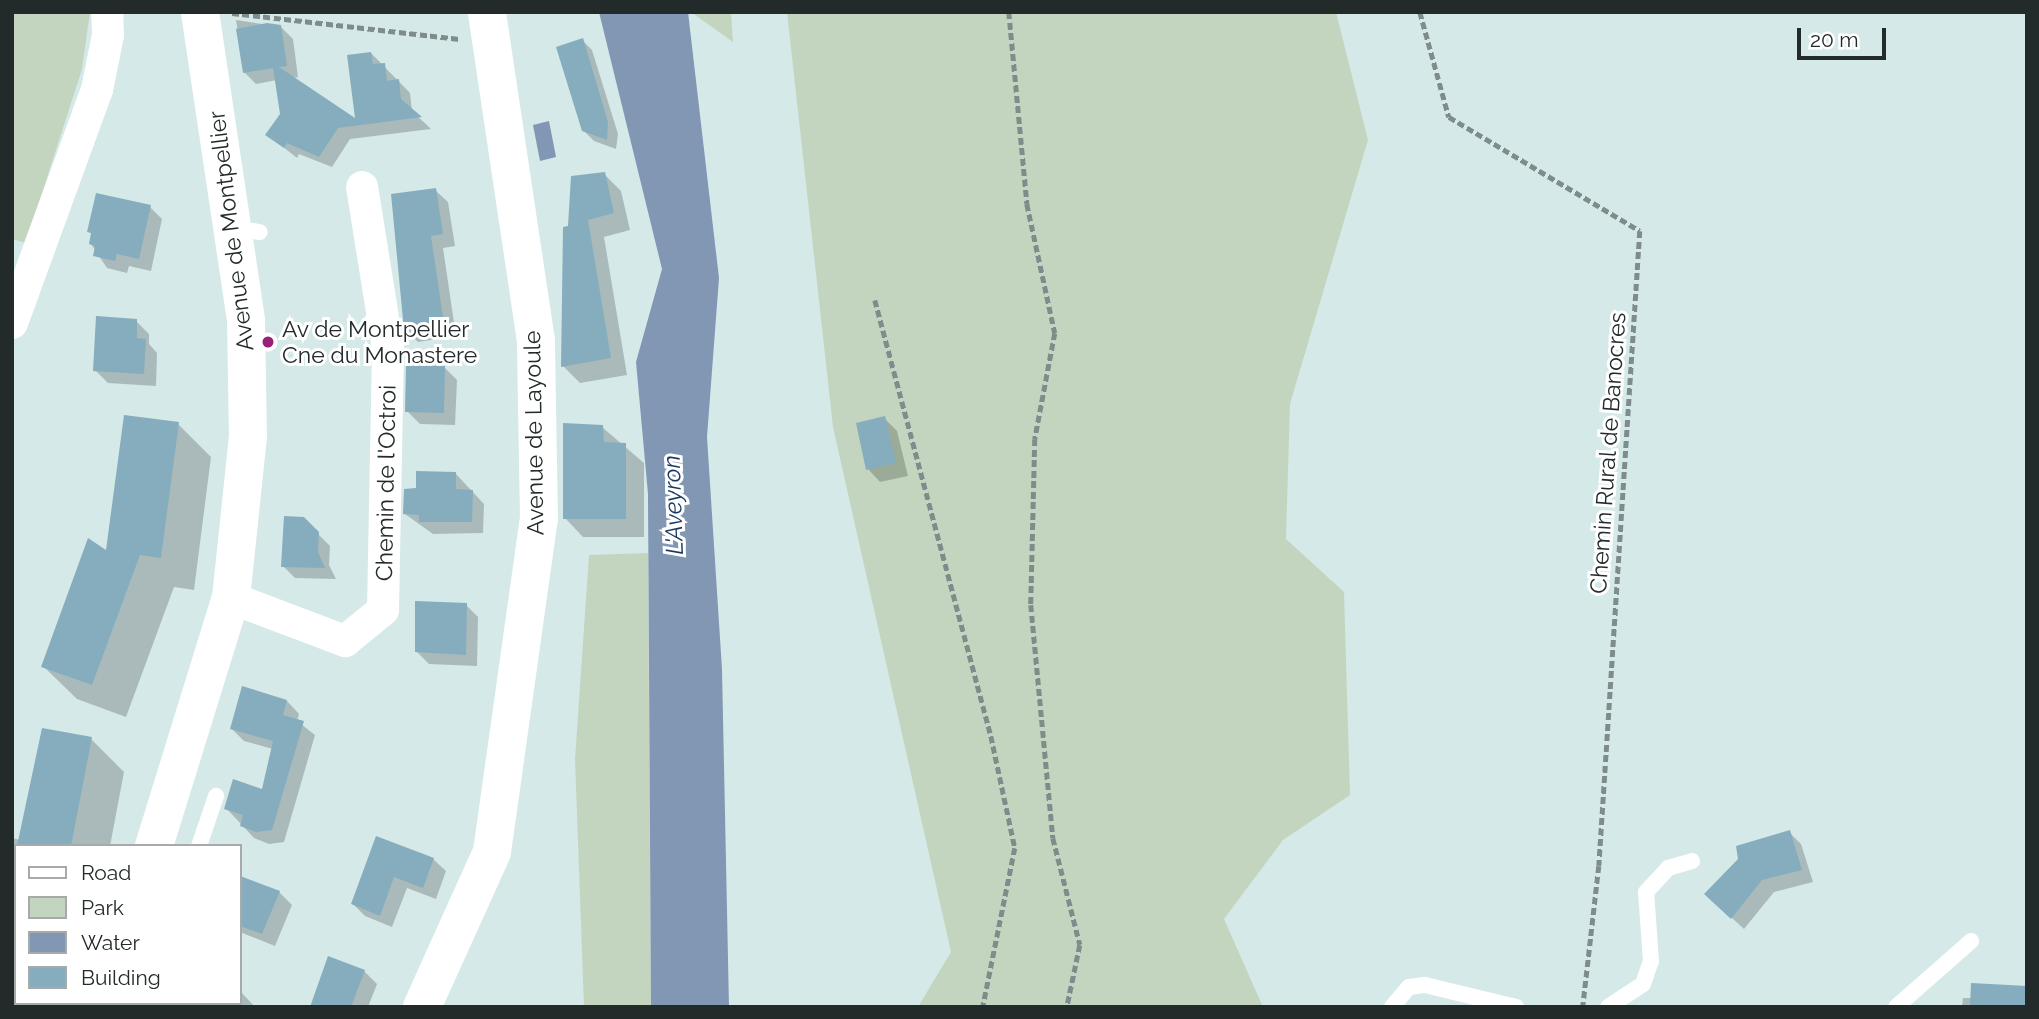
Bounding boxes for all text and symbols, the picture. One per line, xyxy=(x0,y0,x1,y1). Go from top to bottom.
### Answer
scale bar xyxy=(1801,14,1890,58)
text: 20 m xyxy=(1810,27,1858,52)
street label: Avenue de Montpellier xyxy=(203,109,259,353)
street label: Chemin Rural de Banocres xyxy=(1584,311,1632,595)
place label: Av de Montpellier Cne du Monastere xyxy=(282,315,477,369)
street label: Avenue de Layoule xyxy=(518,330,550,536)
marker: Av de Montpellier Cne du Monastere xyxy=(260,334,276,350)
street label: Chemin de l'Octroi xyxy=(370,385,402,581)
water label: L'Aveyron xyxy=(657,455,689,555)
legend xyxy=(14,844,242,1005)
text: Road xyxy=(81,860,131,885)
text: Park xyxy=(81,895,124,920)
text: Water xyxy=(81,930,140,955)
text: Building xyxy=(81,965,161,990)

